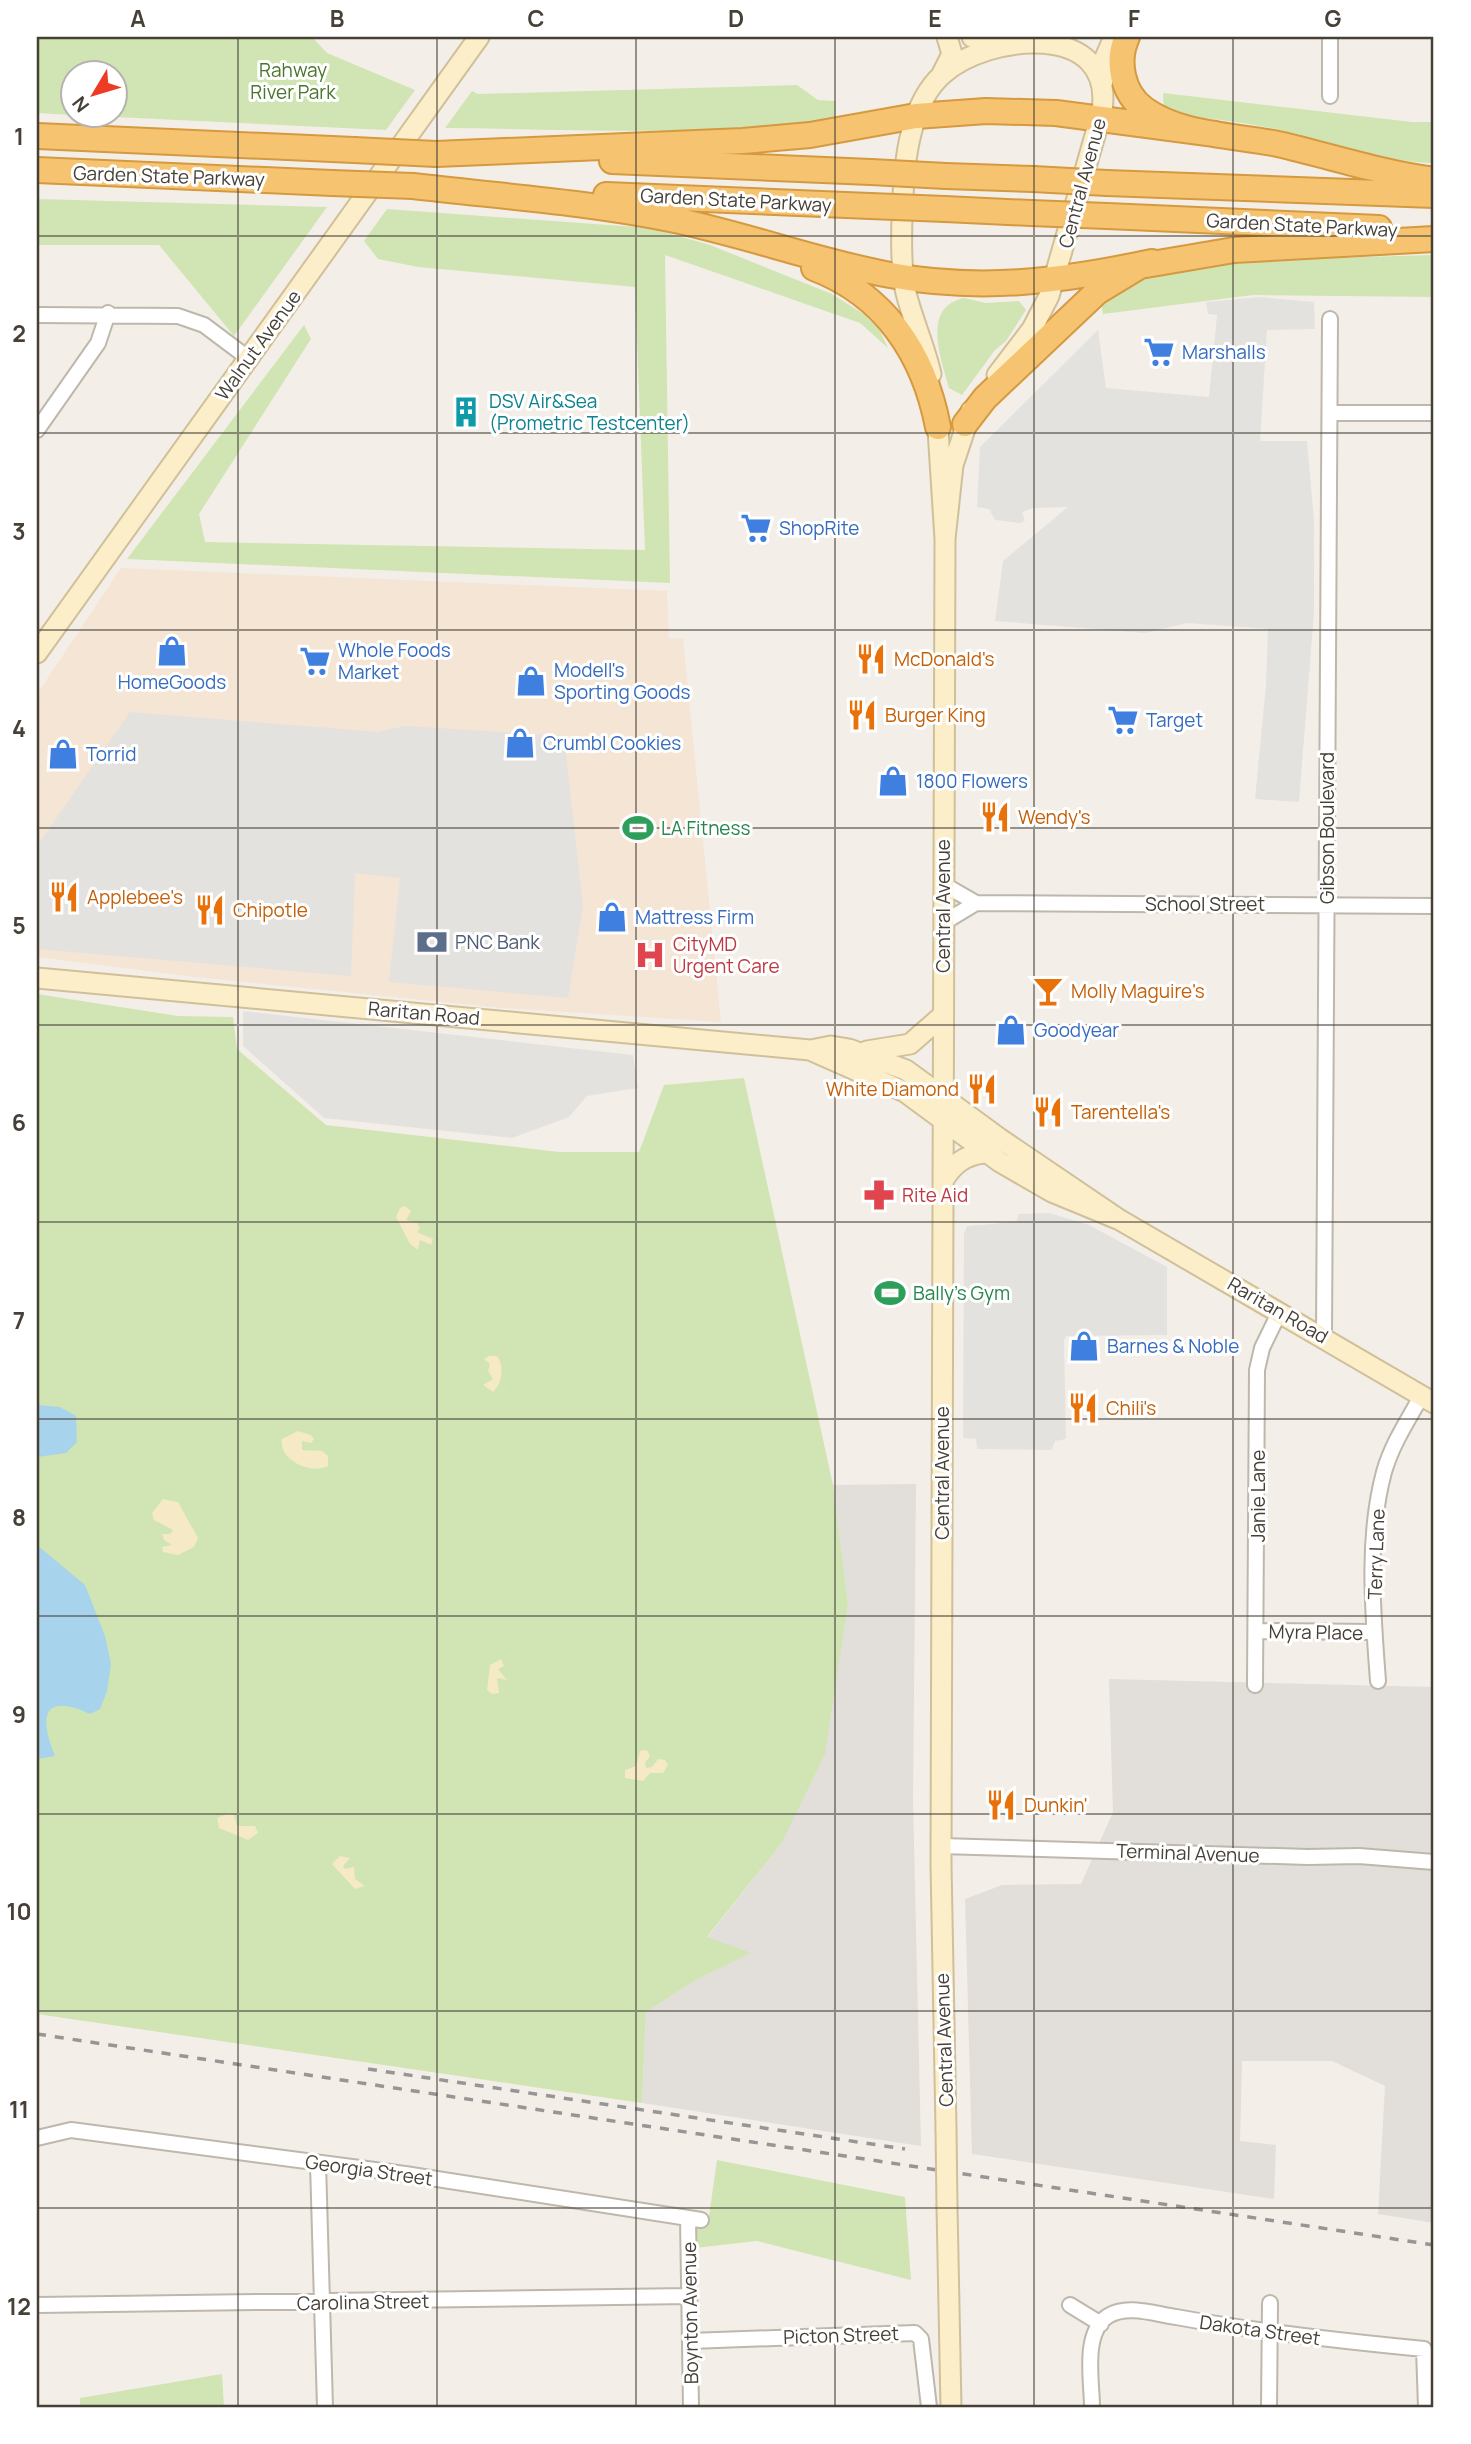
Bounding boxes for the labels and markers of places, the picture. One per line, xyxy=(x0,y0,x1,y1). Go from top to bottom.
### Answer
supermarket icon: Marshalls xyxy=(1142,335,1176,369)
place label: Marshalls xyxy=(1182,339,1266,365)
place label: DSV Air&Sea (Prometric Testcenter) xyxy=(489,388,690,436)
building icon: DSV Air&Sea (Prometric Testcenter) xyxy=(449,395,483,429)
supermarket icon: ShopRite xyxy=(739,511,773,545)
place label: ShopRite xyxy=(779,515,859,541)
shop icon: HomeGoods xyxy=(155,634,189,668)
place label: Whole Foods Market xyxy=(338,637,451,685)
restaurant icon: McDonald's xyxy=(854,642,888,676)
supermarket icon: Whole Foods Market xyxy=(298,644,332,678)
place label: McDonald's xyxy=(894,646,995,672)
place label: Modell's Sporting Goods xyxy=(554,657,691,705)
shop icon: Modell's Sporting Goods xyxy=(514,664,548,698)
place label: HomeGoods xyxy=(118,669,226,695)
restaurant icon: Burger King xyxy=(845,698,879,732)
place label: Burger King xyxy=(885,702,986,728)
supermarket icon: Target xyxy=(1106,703,1140,737)
place label: Target xyxy=(1146,707,1203,733)
shop icon: Crumbl Cookies xyxy=(503,726,537,760)
place label: Crumbl Cookies xyxy=(543,730,681,756)
shop icon: Torrid xyxy=(46,737,80,771)
place label: Torrid xyxy=(86,741,136,767)
shop icon: 1800 Flowers xyxy=(876,764,910,798)
place label: 1800 Flowers xyxy=(916,768,1028,794)
restaurant icon: Wendy's xyxy=(978,800,1012,834)
place label: Wendy's xyxy=(1018,804,1090,830)
sports icon: LA Fitness xyxy=(621,811,655,845)
place label: LA Fitness xyxy=(661,815,750,841)
restaurant icon: Applebee's xyxy=(47,880,81,914)
place label: Applebee's xyxy=(87,884,183,910)
restaurant icon: Chipotle xyxy=(193,893,227,927)
place label: Chipotle xyxy=(233,897,308,923)
shop icon: Mattress Firm xyxy=(595,900,629,934)
place label: Mattress Firm xyxy=(635,904,754,930)
bank icon: PNC Bank xyxy=(415,925,449,959)
place label: PNC Bank xyxy=(455,929,540,955)
place label: CityMD Urgent Care xyxy=(673,931,780,979)
hospital icon: CityMD Urgent Care xyxy=(633,938,667,972)
bar icon: Molly Maguire's xyxy=(1031,974,1065,1008)
place label: Molly Maguire's xyxy=(1071,978,1205,1004)
shop icon: Goodyear xyxy=(994,1013,1028,1047)
place label: Goodyear xyxy=(1034,1017,1119,1043)
restaurant icon: White Diamond xyxy=(965,1072,999,1106)
place label: White Diamond xyxy=(826,1076,959,1102)
restaurant icon: Tarentella's xyxy=(1031,1095,1065,1129)
place label: Tarentella's xyxy=(1071,1099,1170,1125)
pharmacy icon: Rite Aid xyxy=(862,1178,896,1212)
place label: Rite Aid xyxy=(902,1182,968,1208)
sports icon: Bally's Gym xyxy=(873,1276,907,1310)
place label: Bally's Gym xyxy=(913,1280,1010,1306)
shop icon: Barnes & Noble xyxy=(1067,1329,1101,1363)
place label: Barnes & Noble xyxy=(1107,1333,1239,1359)
restaurant icon: Chili's xyxy=(1066,1391,1100,1425)
place label: Chili's xyxy=(1106,1395,1156,1421)
restaurant icon: Dunkin' xyxy=(984,1788,1018,1822)
place label: Dunkin' xyxy=(1024,1792,1088,1818)

